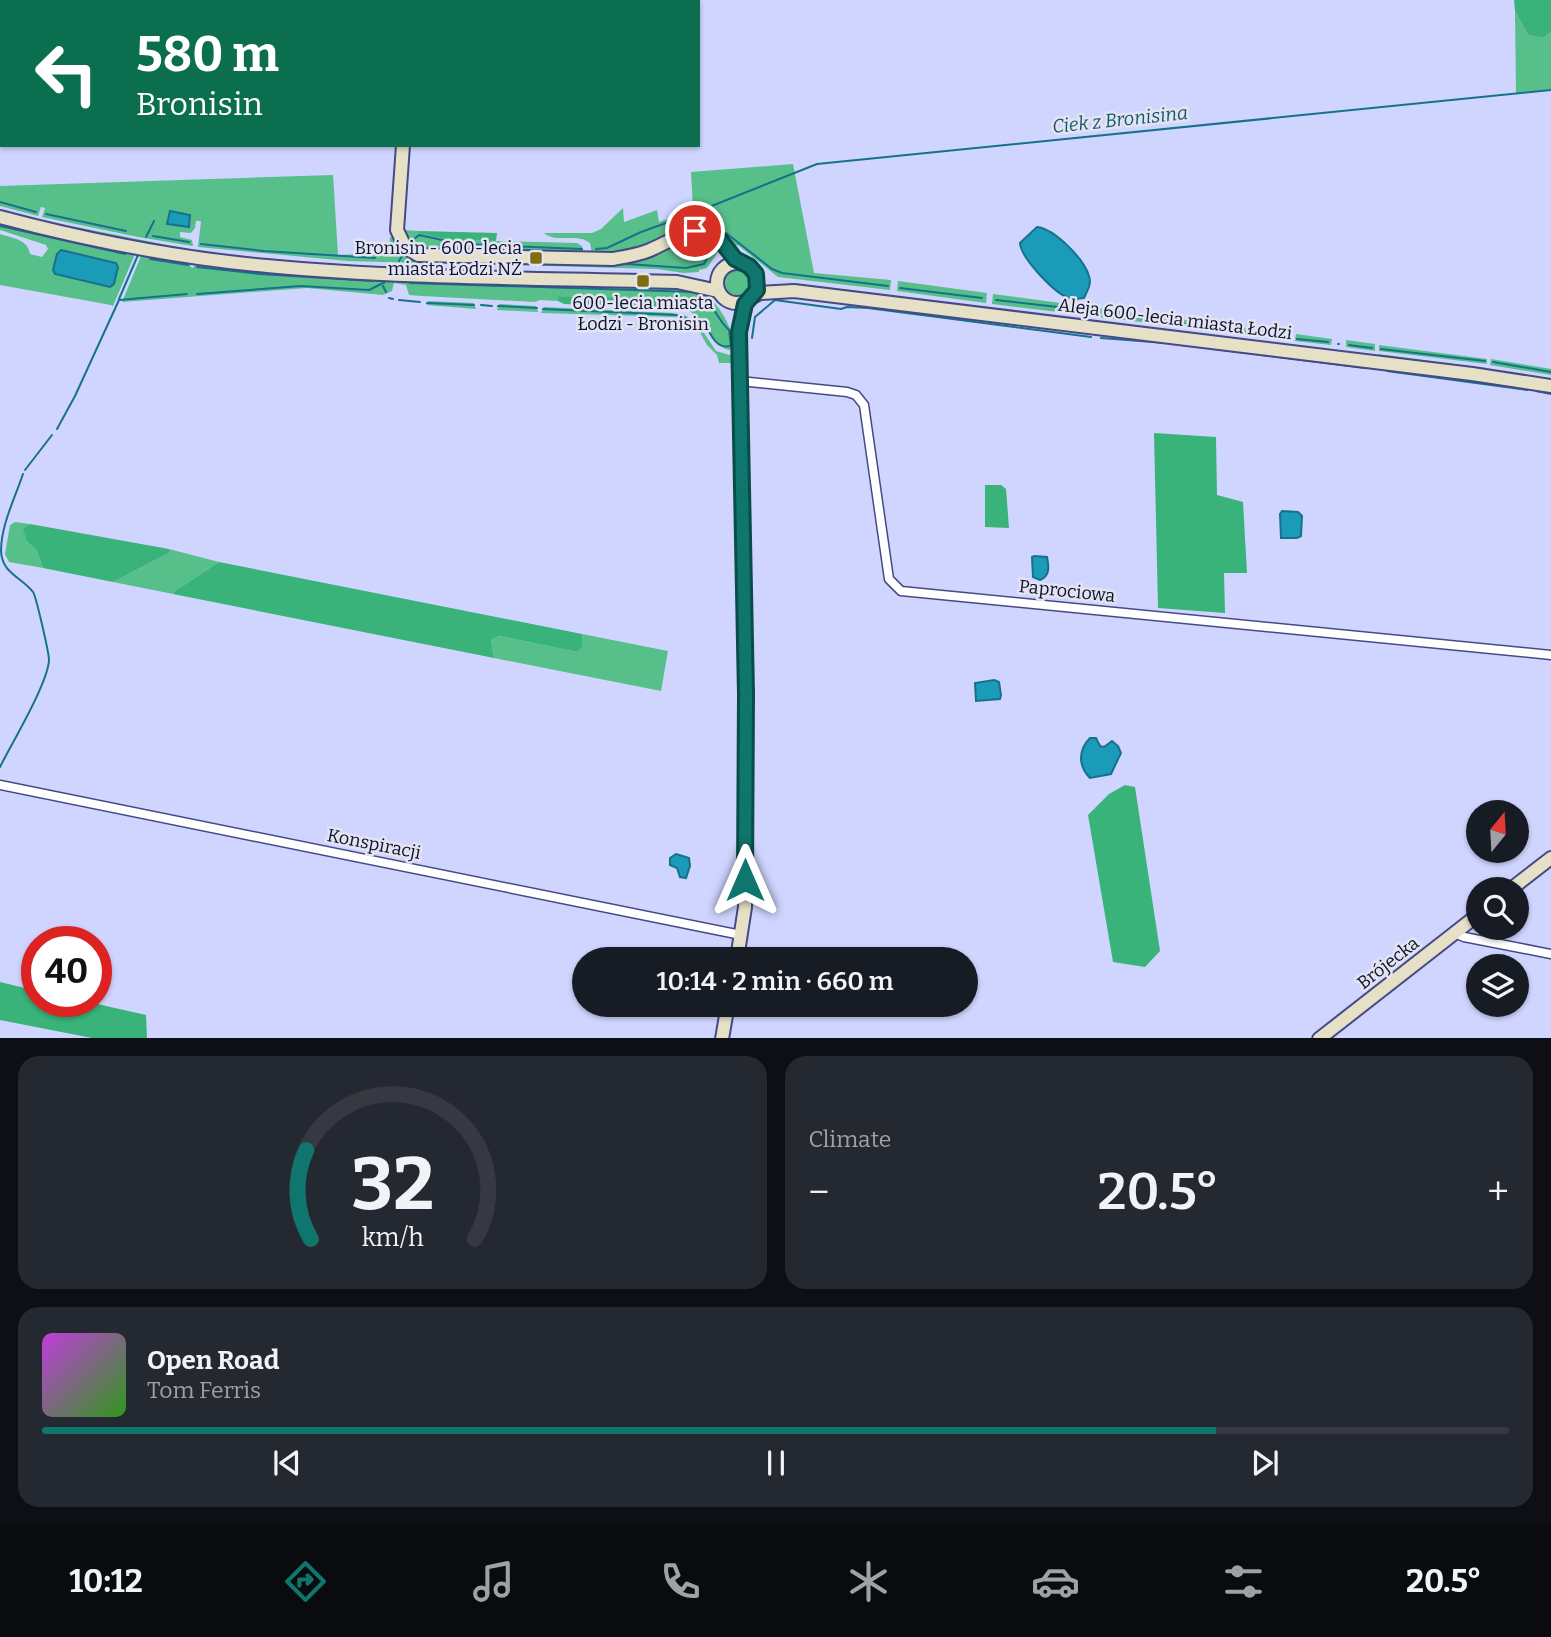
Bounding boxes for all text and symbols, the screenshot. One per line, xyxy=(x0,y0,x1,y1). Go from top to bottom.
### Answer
text: 580 m xyxy=(136,25,279,84)
icon: left xyxy=(21,28,112,119)
text: Bronisin xyxy=(136,85,263,123)
water label: Ciek z Bronisina xyxy=(1051,101,1189,138)
pin xyxy=(665,201,725,261)
icon: arrive xyxy=(676,212,714,250)
place label: Bronisin - 600-lecia miasta Łodzi NŻ xyxy=(354,237,522,280)
marker: Bronisin - 600-lecia miasta Łodzi NŻ xyxy=(528,250,544,266)
marker: 600-lecia miasta Łodzi - Bronisin xyxy=(635,273,651,289)
place label: 600-lecia miasta Łodzi - Bronisin xyxy=(572,292,714,335)
street label: Aleja 600-lecia miasta Łodzi xyxy=(1057,294,1293,344)
street label: Paprociowa xyxy=(1018,575,1117,607)
north arrow xyxy=(1466,800,1530,863)
map controls xyxy=(1466,800,1529,1017)
street label: Konspiracji xyxy=(325,824,423,864)
position arrow xyxy=(708,843,782,917)
button: search xyxy=(1466,877,1529,940)
speed limit sign: 40 xyxy=(21,926,112,1017)
street label: Brójecka xyxy=(1353,932,1423,994)
button: layers xyxy=(1466,954,1529,1017)
text: 10:14 · 2 min · 660 m xyxy=(656,966,894,997)
text: Climate xyxy=(809,1125,891,1153)
text: 32 xyxy=(351,1141,434,1228)
text: 20.5° xyxy=(1098,1160,1219,1223)
text: − xyxy=(809,1169,829,1215)
text: + xyxy=(1487,1169,1509,1215)
text: km/h xyxy=(361,1222,424,1252)
text: Open Road xyxy=(147,1345,279,1376)
text: Tom Ferris xyxy=(147,1376,261,1404)
icon: previous xyxy=(268,1444,306,1482)
icon: pause xyxy=(757,1444,795,1482)
icon: next xyxy=(1246,1444,1284,1482)
icon: directions xyxy=(281,1557,330,1606)
icon: music xyxy=(469,1557,518,1606)
icon: phone xyxy=(656,1557,705,1606)
icon: climate xyxy=(844,1557,893,1606)
icon: car xyxy=(1031,1557,1080,1606)
icon: filters xyxy=(1219,1557,1268,1606)
text: 10:12 xyxy=(69,1562,143,1600)
text: 20.5° xyxy=(1406,1562,1482,1600)

